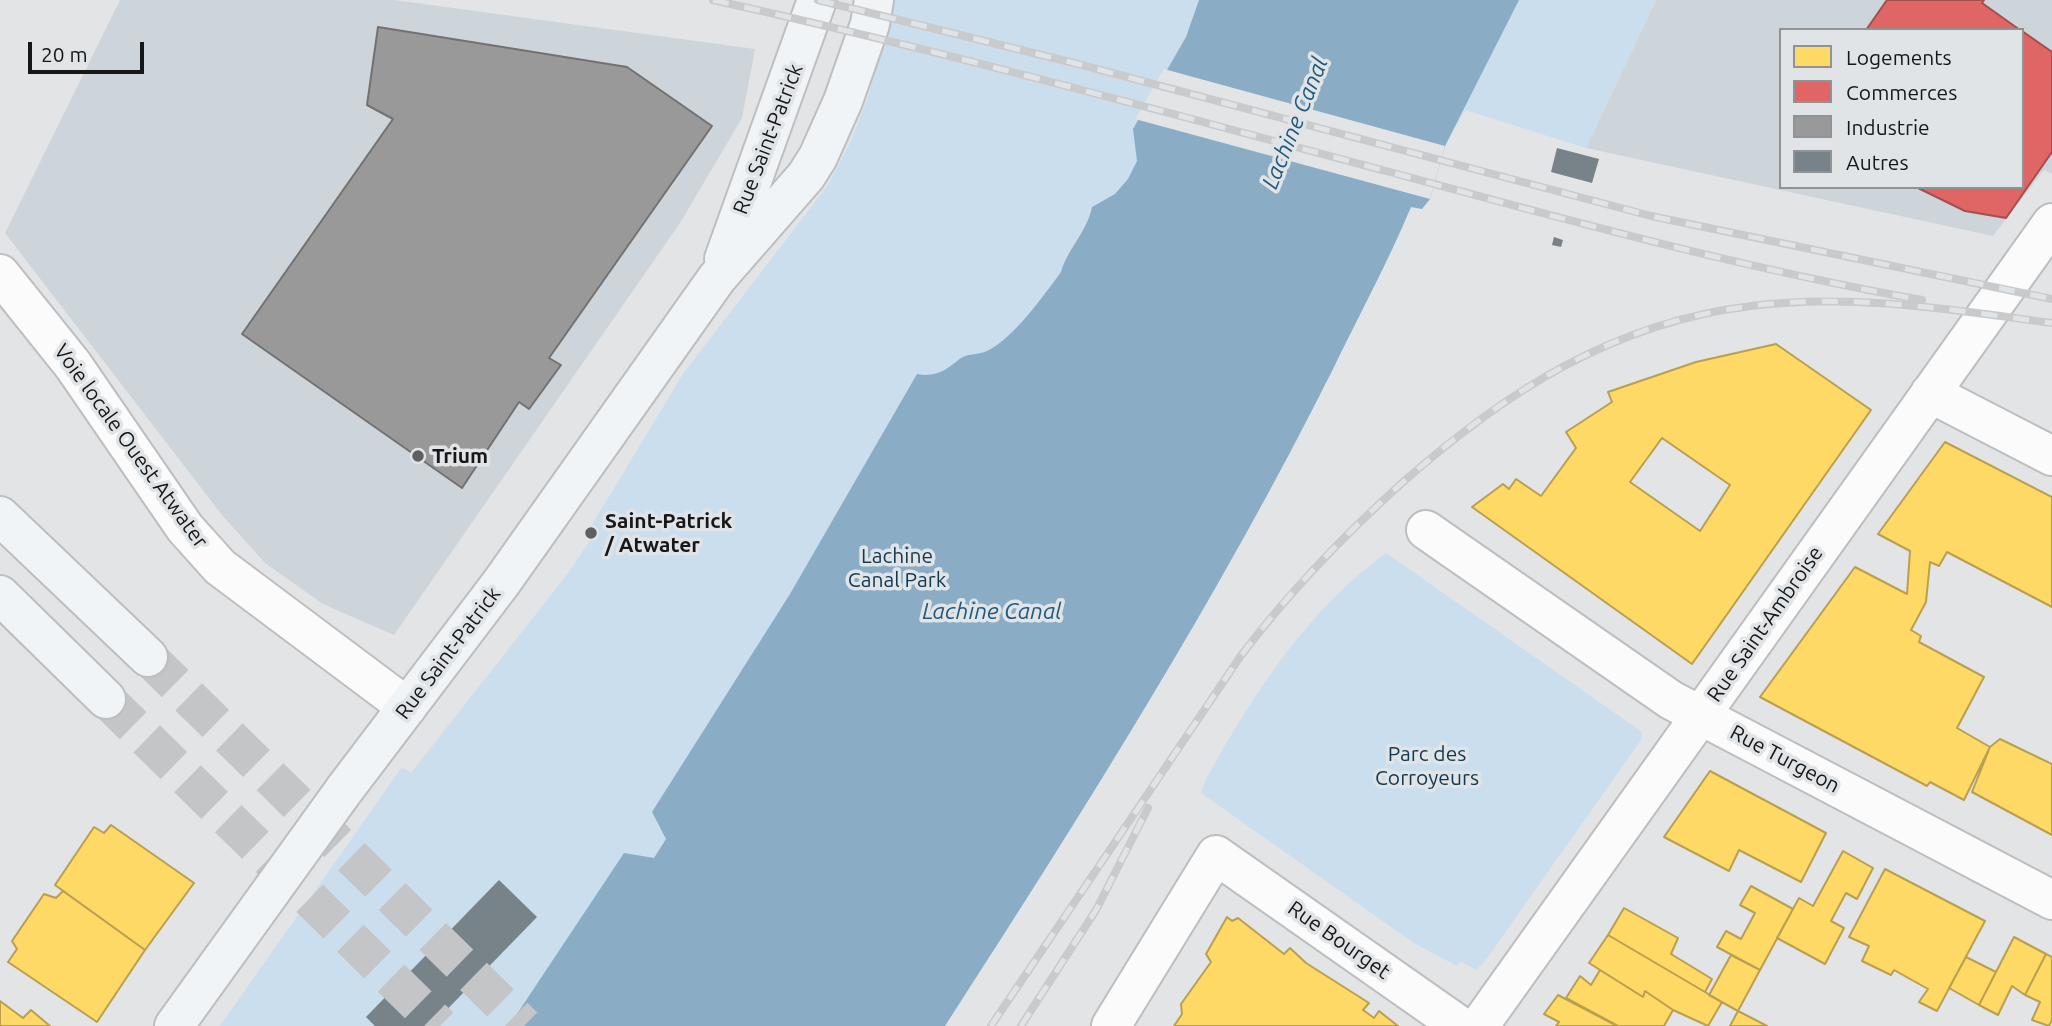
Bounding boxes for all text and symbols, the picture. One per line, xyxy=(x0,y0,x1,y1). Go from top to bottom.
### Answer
scale bar xyxy=(32,28,147,72)
legend xyxy=(1779,28,2024,189)
text: 20 m xyxy=(41,42,88,66)
text: Logements xyxy=(1846,45,1952,69)
water label: Lachine Canal xyxy=(1256,53,1334,193)
street label: Rue Saint-Patrick xyxy=(728,60,808,218)
text: Commerces xyxy=(1846,80,1957,104)
text: Industrie xyxy=(1846,115,1930,139)
text: Autres xyxy=(1846,150,1909,174)
street label: Voie locale Ouest Atwater xyxy=(49,339,213,553)
place label: Trium xyxy=(432,443,488,469)
marker: Trium xyxy=(410,448,426,464)
place label: Saint-Patrick / Atwater xyxy=(605,508,732,558)
marker: Saint-Patrick / Atwater xyxy=(583,525,599,541)
street label: Rue Saint-Ambroise xyxy=(1702,541,1828,707)
park label: Lachine Canal Park xyxy=(848,543,946,593)
street label: Rue Saint-Patrick xyxy=(390,582,506,724)
water label: Lachine Canal xyxy=(922,597,1062,625)
street label: Rue Turgeon xyxy=(1726,720,1844,798)
park label: Parc des Corroyeurs xyxy=(1375,741,1479,791)
street label: Rue Bourget xyxy=(1283,896,1395,984)

